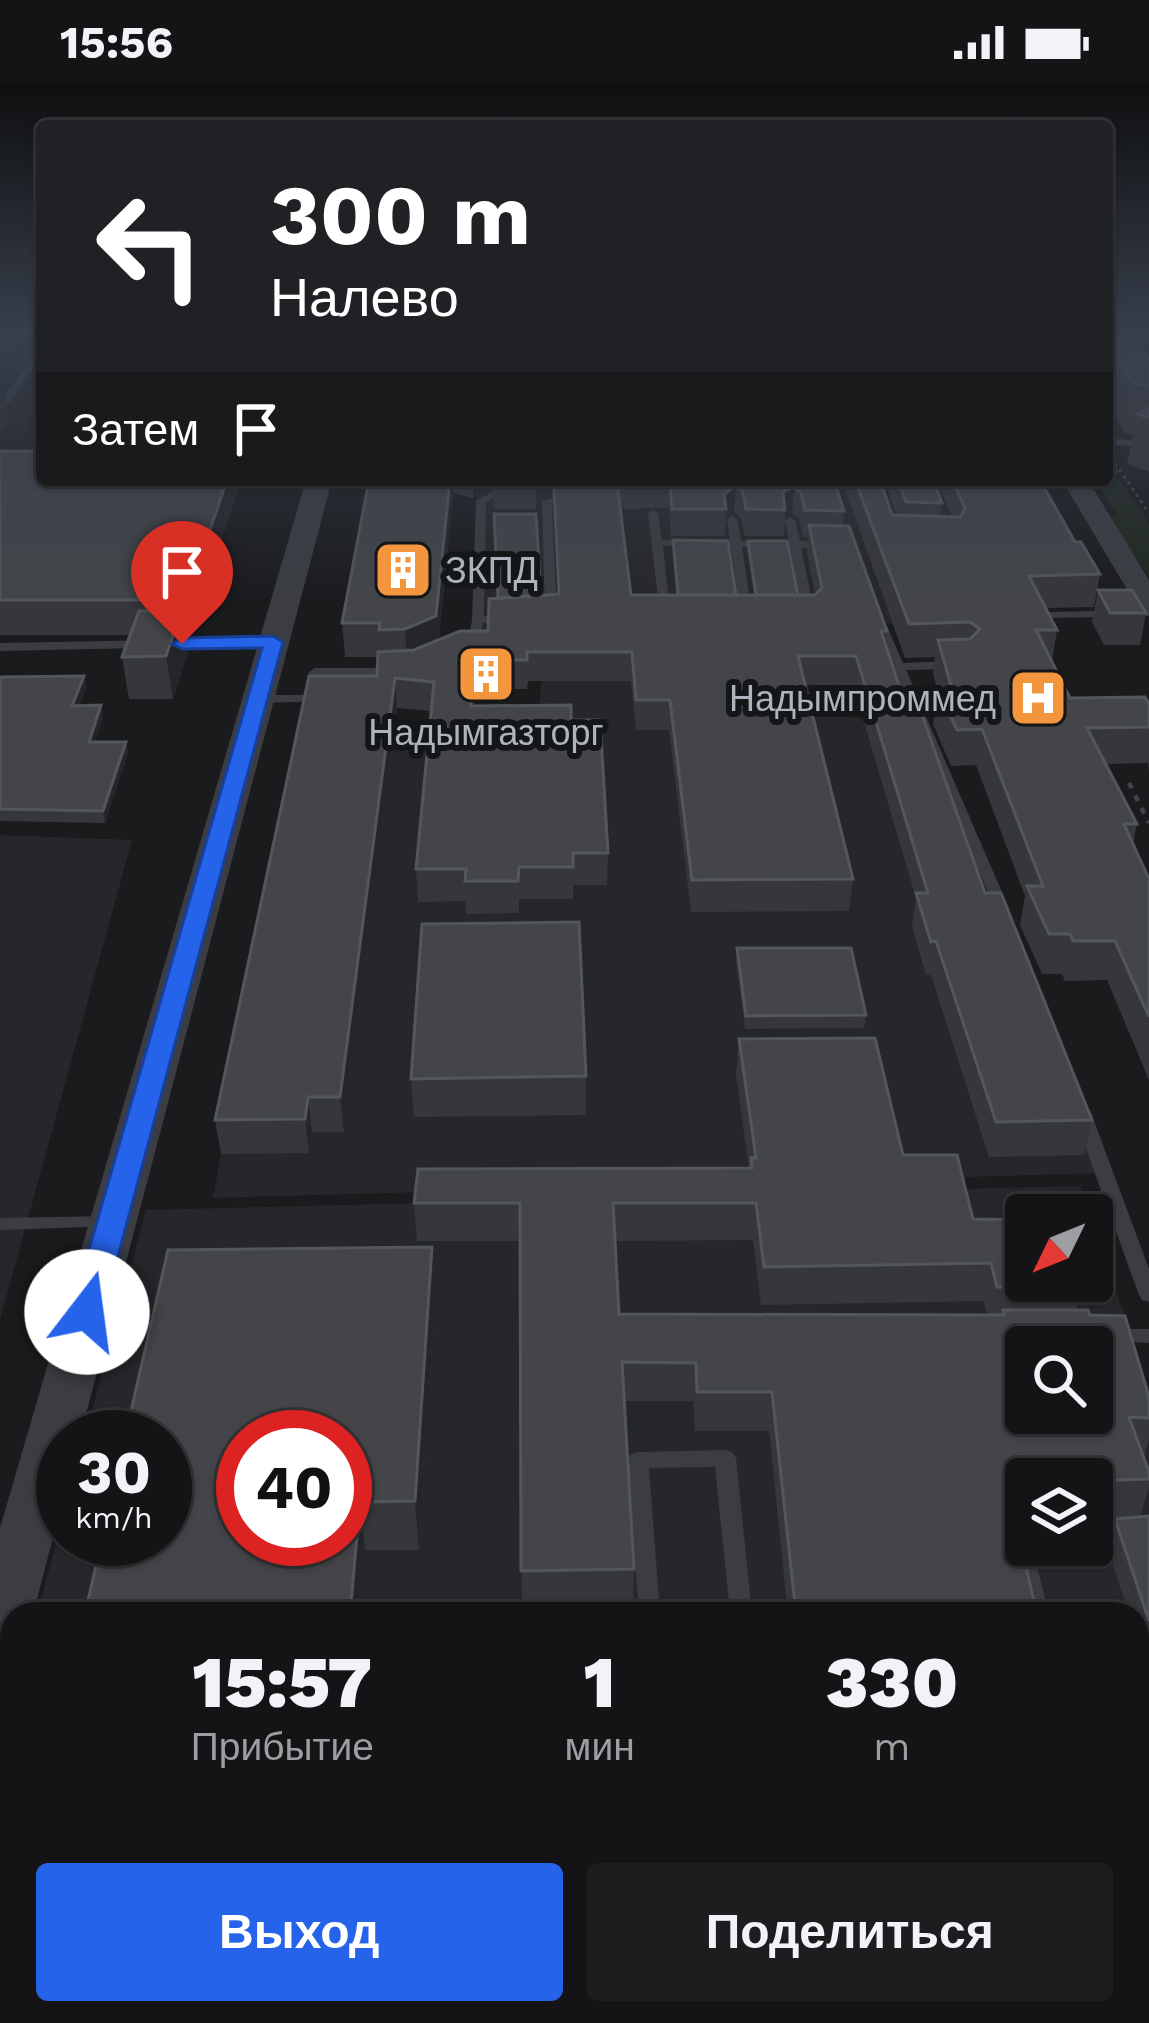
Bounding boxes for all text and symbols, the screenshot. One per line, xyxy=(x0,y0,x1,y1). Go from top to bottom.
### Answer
text: 15:56 xyxy=(60,16,173,69)
text: 300 m xyxy=(270,166,531,264)
icon: left xyxy=(72,168,228,324)
text: Налево xyxy=(270,266,459,329)
icon: arrive xyxy=(223,396,289,462)
text: Затем xyxy=(72,403,199,456)
pin xyxy=(131,521,233,644)
icon: arrive xyxy=(149,539,215,605)
building icon: ЗКПД xyxy=(372,539,434,601)
place label: ЗКПД xyxy=(445,550,538,592)
building icon: Надымгазторг xyxy=(455,643,517,705)
hospital icon: Надымпроммед xyxy=(1007,667,1069,729)
place label: Надымпроммед xyxy=(729,678,996,720)
place label: Надымгазторг xyxy=(368,712,604,754)
north arrow xyxy=(1005,1194,1113,1302)
map controls xyxy=(1005,1194,1113,1566)
position arrow xyxy=(24,1249,150,1375)
button: search xyxy=(1005,1326,1113,1434)
speed limit sign: 40 xyxy=(216,1410,372,1566)
text: 30 xyxy=(77,1437,151,1508)
button: layers xyxy=(1005,1458,1113,1566)
text: km/h xyxy=(75,1500,153,1535)
text: 15:57 xyxy=(192,1640,372,1724)
text: 1 xyxy=(584,1640,616,1724)
text: 330 xyxy=(825,1640,958,1724)
text: Прибытие xyxy=(191,1724,374,1769)
text: мин xyxy=(565,1724,635,1769)
text: m xyxy=(873,1724,910,1769)
button: Выход xyxy=(36,1863,563,2001)
button: Поделиться xyxy=(587,1863,1113,2001)

